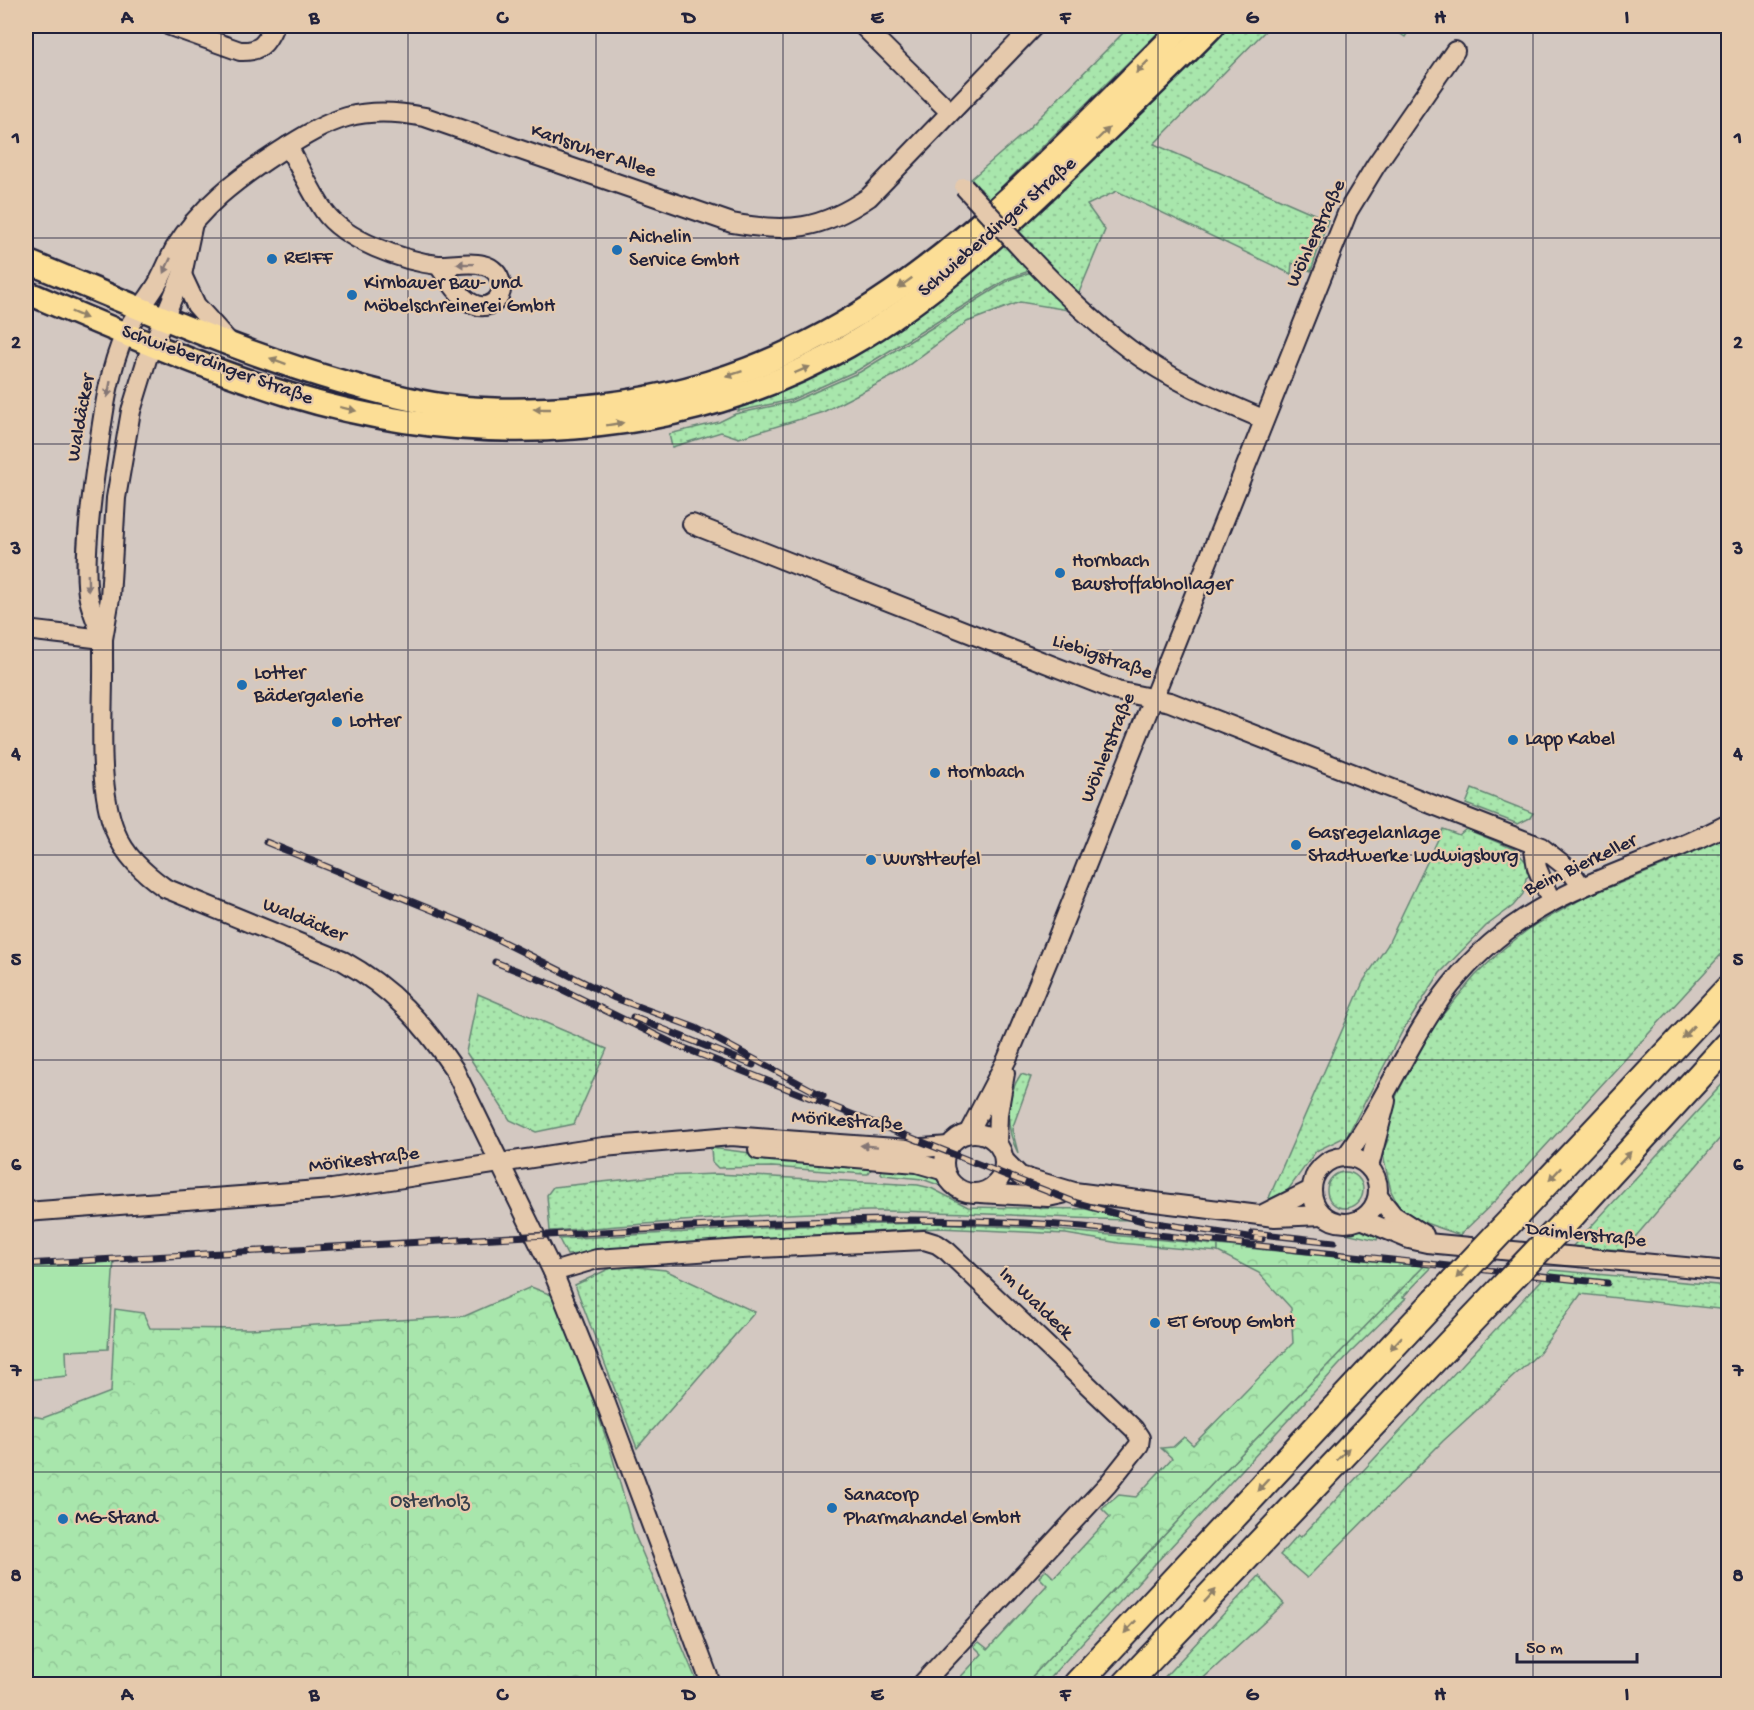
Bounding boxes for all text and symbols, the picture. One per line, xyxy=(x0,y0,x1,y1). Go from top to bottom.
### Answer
text: A xyxy=(120,8,135,31)
text: B xyxy=(308,8,320,31)
text: C xyxy=(496,8,510,31)
text: D xyxy=(680,8,696,31)
text: E xyxy=(871,8,885,31)
text: F xyxy=(1059,8,1072,31)
text: G xyxy=(1246,8,1260,31)
text: H xyxy=(1434,8,1446,31)
text: I xyxy=(1625,8,1630,31)
one-way arrow xyxy=(1134,60,1149,74)
street label: Karlsruher Allee xyxy=(527,120,660,185)
text: 1 xyxy=(11,128,20,151)
one-way arrow xyxy=(1095,128,1109,142)
text: 1 xyxy=(1733,128,1742,151)
street label: Schwieberdinger Straße xyxy=(914,153,1082,303)
street label: Wöhlerstraße xyxy=(1282,176,1352,291)
place label: Aichelin Service GmbH xyxy=(629,227,740,273)
marker: Aichelin Service GmbH xyxy=(610,243,624,257)
place label: REIFF xyxy=(284,248,334,271)
marker: REIFF xyxy=(265,252,279,266)
one-way arrow xyxy=(162,257,171,274)
one-way arrow xyxy=(456,259,475,268)
place label: Kirnbauer Bau- und Möbelschreinerei GmbH xyxy=(364,273,556,319)
one-way arrow xyxy=(898,277,913,289)
marker: Kirnbauer Bau- und Möbelschreinerei GmbH xyxy=(345,288,359,302)
one-way arrow xyxy=(71,310,89,320)
street label: Schwieberdinger Straße xyxy=(118,321,317,412)
text: 2 xyxy=(11,333,21,356)
text: 2 xyxy=(1733,333,1743,356)
one-way arrow xyxy=(269,356,287,365)
one-way arrow xyxy=(793,365,810,374)
one-way arrow xyxy=(724,370,742,380)
street label: Waldäcker xyxy=(63,371,101,464)
one-way arrow xyxy=(104,380,113,399)
one-way arrow xyxy=(533,404,552,414)
one-way arrow xyxy=(339,405,357,415)
one-way arrow xyxy=(606,420,625,429)
text: 3 xyxy=(10,539,21,562)
text: 3 xyxy=(1732,539,1743,562)
place label: Hornbach Baustoffabhollager xyxy=(1071,551,1234,597)
marker: Hornbach Baustoffabhollager xyxy=(1053,566,1067,580)
one-way arrow xyxy=(83,573,93,592)
street label: Liebigstraße xyxy=(1049,630,1156,686)
place label: Lotter Bädergalerie xyxy=(253,663,364,709)
marker: Lotter Bädergalerie xyxy=(235,678,249,692)
street label: Wöhlerstraße xyxy=(1077,689,1142,806)
place label: Lotter xyxy=(349,711,402,734)
marker: Lotter xyxy=(330,715,344,729)
place label: Lapp Kabel xyxy=(1525,729,1615,752)
marker: Lapp Kabel xyxy=(1506,733,1520,747)
text: 4 xyxy=(10,744,21,767)
text: 4 xyxy=(1732,744,1743,767)
place label: Hornbach xyxy=(947,762,1025,785)
marker: Hornbach xyxy=(928,766,942,780)
place label: Gasregelanlage Stadtwerke Ludwigsburg xyxy=(1308,823,1519,869)
street label: Beim Bierkeller xyxy=(1520,829,1643,902)
marker: Gasregelanlage Stadtwerke Ludwigsburg xyxy=(1289,838,1303,852)
place label: Wurstteufel xyxy=(883,849,981,872)
marker: Wurstteufel xyxy=(864,853,878,867)
street label: Waldäcker xyxy=(259,894,351,949)
text: 5 xyxy=(11,950,22,973)
text: 5 xyxy=(1733,950,1744,973)
one-way arrow xyxy=(1682,1025,1696,1039)
street label: Mörikestraße xyxy=(791,1107,904,1137)
one-way arrow xyxy=(860,1141,879,1150)
street label: Mörikestraße xyxy=(307,1143,421,1179)
one-way arrow xyxy=(1618,1151,1631,1166)
text: 6 xyxy=(11,1155,22,1178)
text: 6 xyxy=(1733,1155,1744,1178)
one-way arrow xyxy=(1549,1166,1562,1181)
street label: Daimlerstraße xyxy=(1523,1218,1648,1254)
street label: Im Waldeck xyxy=(993,1263,1078,1346)
one-way arrow xyxy=(1456,1264,1470,1278)
place label: ET Group GmbH xyxy=(1167,1312,1295,1335)
marker: ET Group GmbH xyxy=(1148,1316,1162,1330)
one-way arrow xyxy=(1390,1335,1404,1349)
text: 7 xyxy=(10,1361,23,1384)
text: 7 xyxy=(1732,1361,1745,1384)
one-way arrow xyxy=(1336,1447,1350,1461)
one-way arrow xyxy=(1257,1478,1271,1492)
place label: Sanacorp Pharmahandel GmbH xyxy=(843,1485,1021,1531)
park label: Osterholz xyxy=(390,1491,471,1514)
marker: Sanacorp Pharmahandel GmbH xyxy=(825,1501,839,1515)
place label: MG-Stand xyxy=(75,1508,160,1531)
marker: MG-Stand xyxy=(56,1512,70,1526)
text: 8 xyxy=(11,1566,22,1589)
text: 8 xyxy=(1733,1566,1744,1589)
one-way arrow xyxy=(1202,1589,1216,1603)
one-way arrow xyxy=(1123,1620,1137,1635)
scale bar xyxy=(1517,1626,1637,1664)
text: 50 m xyxy=(1526,1639,1563,1660)
text: A xyxy=(120,1685,135,1708)
text: B xyxy=(308,1685,320,1708)
text: C xyxy=(496,1685,510,1708)
text: D xyxy=(680,1685,696,1708)
text: E xyxy=(871,1685,885,1708)
text: F xyxy=(1059,1685,1072,1708)
text: G xyxy=(1246,1685,1260,1708)
text: H xyxy=(1434,1685,1446,1708)
text: I xyxy=(1625,1685,1630,1708)

